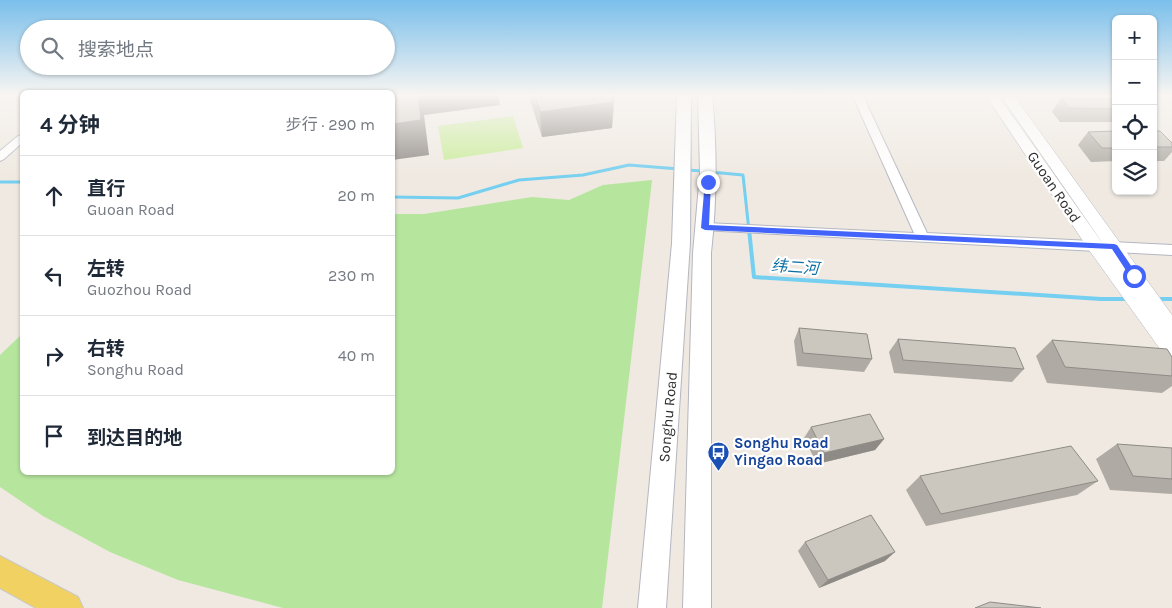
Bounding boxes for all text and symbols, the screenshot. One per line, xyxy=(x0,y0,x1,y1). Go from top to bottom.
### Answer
map controls xyxy=(1112,15,1157,195)
button: + xyxy=(1112,15,1157,60)
search box xyxy=(20,20,395,75)
icon: search xyxy=(38,34,66,62)
text: 搜索地点 xyxy=(78,39,154,61)
button: − xyxy=(1112,60,1157,105)
button: locate xyxy=(1112,105,1157,150)
text: 4 分钟 xyxy=(40,113,100,137)
text: 步行 · 290 m xyxy=(286,115,375,134)
street label: Guoan Road xyxy=(1024,148,1084,226)
button: layers xyxy=(1112,150,1157,195)
route end xyxy=(697,171,720,194)
text: 直行 xyxy=(87,178,125,200)
icon: ahead xyxy=(40,182,68,210)
text: 20 m xyxy=(337,186,375,205)
text: Guoan Road xyxy=(87,200,175,219)
water label: 纬二河 xyxy=(770,256,823,278)
text: 左转 xyxy=(87,258,125,280)
icon: left xyxy=(40,262,68,290)
route start xyxy=(1123,265,1146,288)
text: 230 m xyxy=(328,266,375,285)
text: Guozhou Road xyxy=(87,280,192,299)
text: 右转 xyxy=(87,338,125,360)
icon: right xyxy=(40,342,68,370)
text: 40 m xyxy=(338,346,375,365)
text: Songhu Road xyxy=(87,360,184,379)
street label: Songhu Road xyxy=(655,371,681,463)
icon: arrive xyxy=(40,422,68,450)
text: 到达目的地 xyxy=(87,427,182,449)
place label: Songhu Road Yingao Road xyxy=(734,434,829,469)
bus stop icon: Songhu Road Yingao Road xyxy=(706,440,730,471)

